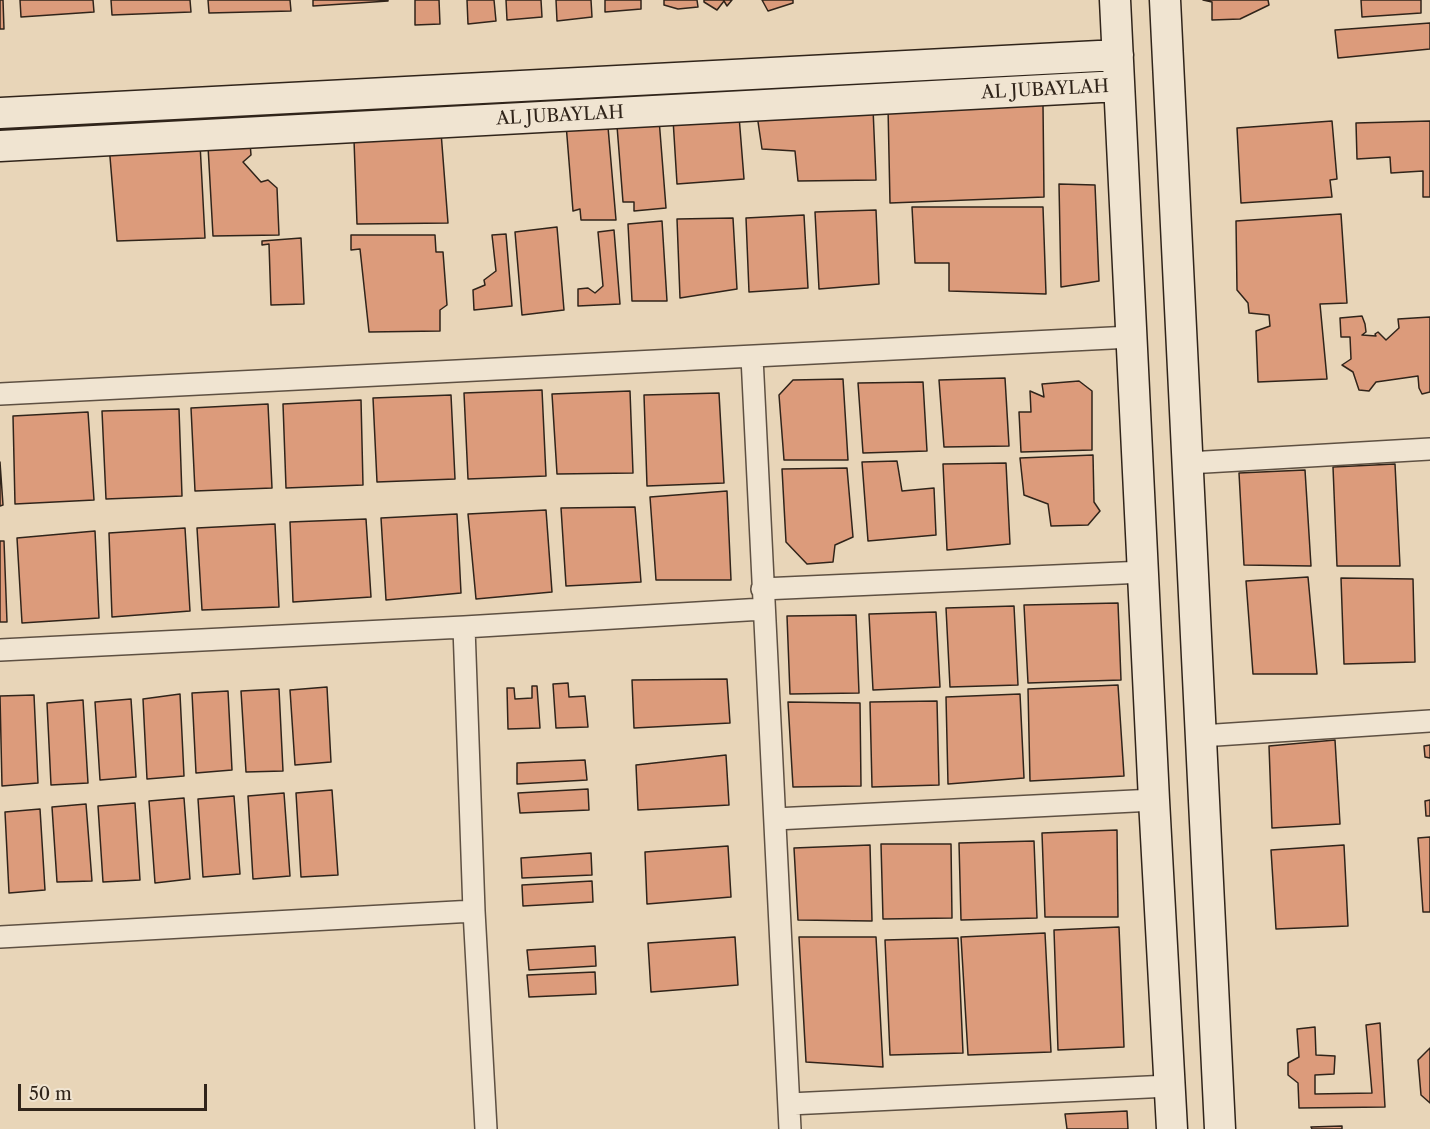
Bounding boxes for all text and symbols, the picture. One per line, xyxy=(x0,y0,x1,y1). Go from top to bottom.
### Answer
street label: AL JUBAYLAH xyxy=(981,76,1109,104)
street label: AL JUBAYLAH xyxy=(496,102,624,130)
scale bar xyxy=(21,1072,210,1110)
text: 50 m xyxy=(29,1083,72,1105)

